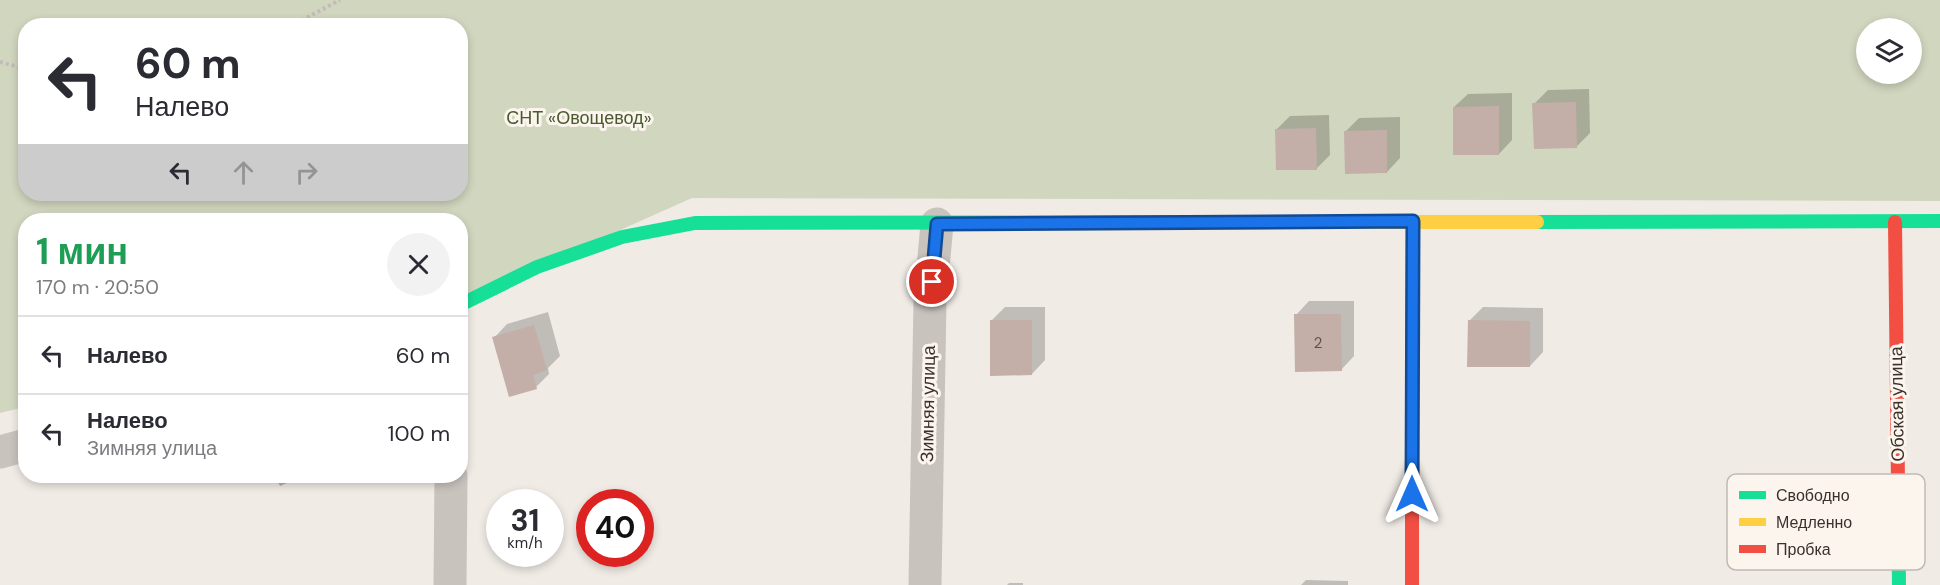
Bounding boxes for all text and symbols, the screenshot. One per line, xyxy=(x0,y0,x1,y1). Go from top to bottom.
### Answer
map controls xyxy=(1856,18,1922,84)
button: layers xyxy=(1856,18,1922,84)
text: 60 m xyxy=(135,36,241,91)
icon: left xyxy=(36,42,114,120)
text: Налево xyxy=(135,89,229,124)
park label: СНТ «Овощевод» xyxy=(506,106,652,130)
icon: left xyxy=(164,156,197,189)
icon: ahead xyxy=(227,156,260,189)
icon: right xyxy=(290,156,323,189)
text: 1 мин xyxy=(36,228,128,275)
button: close xyxy=(387,233,450,296)
pin xyxy=(906,256,957,307)
icon: arrive xyxy=(915,265,948,298)
text: 170 m · 20:50 xyxy=(36,274,159,300)
house number: 2 xyxy=(1314,333,1322,353)
icon: left xyxy=(36,339,69,372)
text: Налево xyxy=(87,341,168,370)
text: 60 m xyxy=(396,341,450,370)
street label: Зимняя улица xyxy=(915,344,941,463)
street label: Обская улица xyxy=(1884,345,1910,462)
text: Налево xyxy=(87,406,168,435)
icon: left xyxy=(36,417,69,450)
text: 100 m xyxy=(388,419,450,448)
text: Зимняя улица xyxy=(87,435,217,461)
position arrow xyxy=(1380,462,1444,526)
legend xyxy=(1727,474,1925,570)
text: Свободно xyxy=(1776,485,1850,506)
speed limit sign: 40 xyxy=(576,489,654,567)
text: 31 xyxy=(511,501,539,540)
text: Медленно xyxy=(1776,512,1852,533)
text: km/h xyxy=(507,533,543,553)
text: Пробка xyxy=(1776,539,1831,560)

